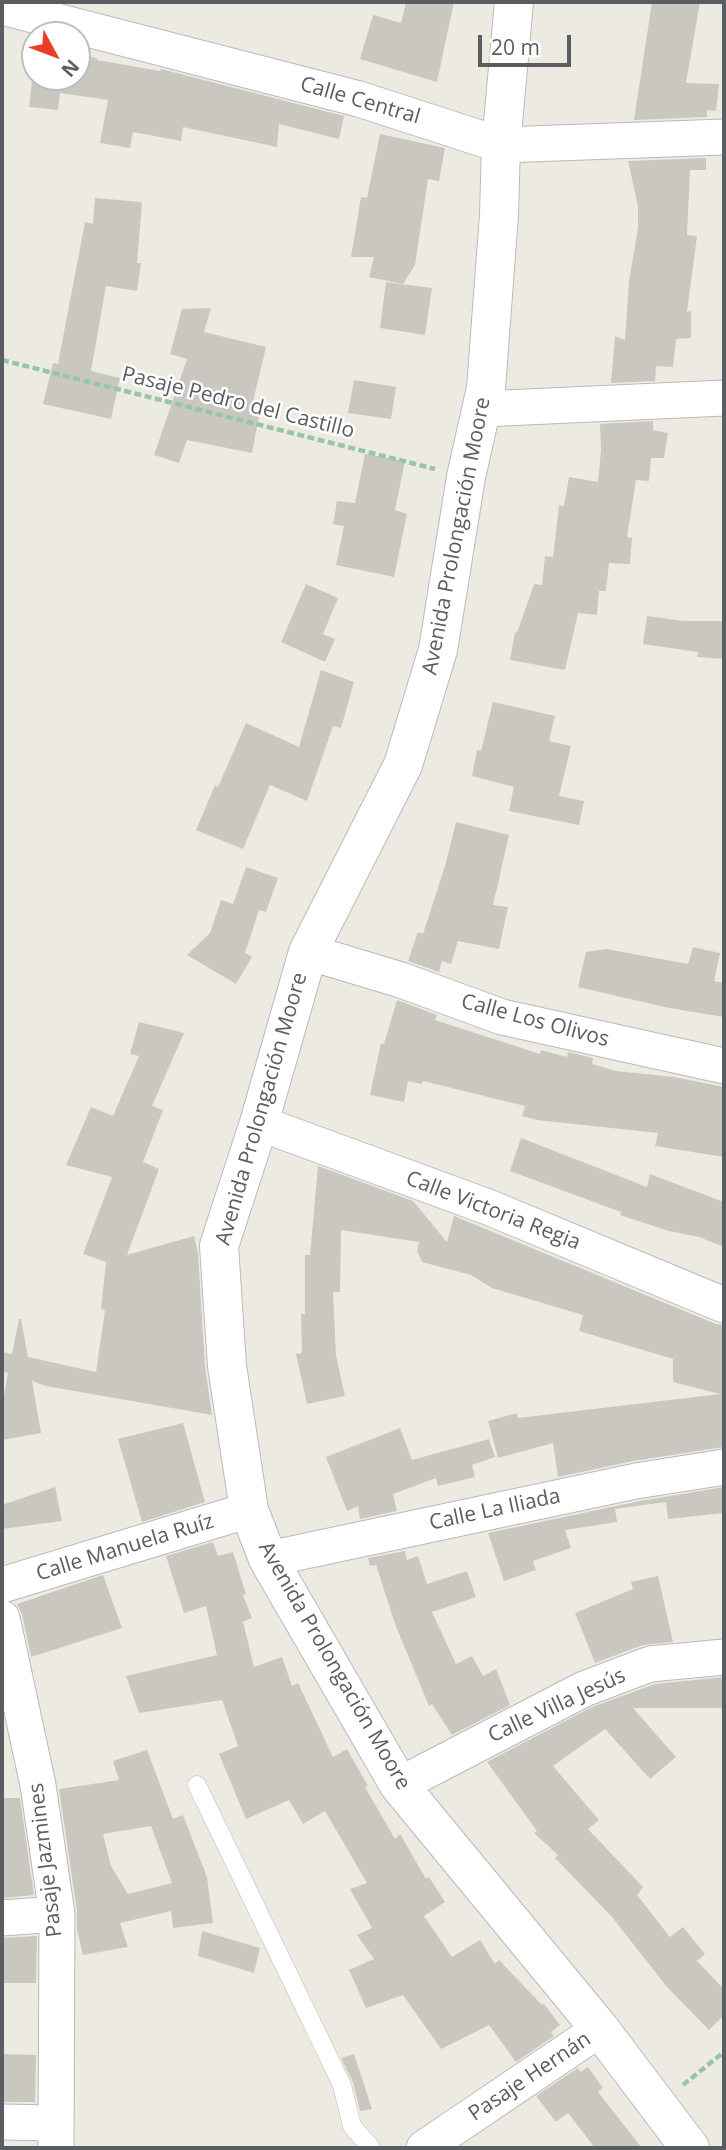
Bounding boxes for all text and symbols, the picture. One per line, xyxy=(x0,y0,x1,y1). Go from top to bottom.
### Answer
north arrow xyxy=(21,21,91,91)
scale bar xyxy=(481,21,574,65)
text: 20 m xyxy=(491,33,540,61)
text: N xyxy=(55,54,85,83)
street label: Calle Central xyxy=(297,72,423,130)
street label: Pasaje Pedro del Castillo xyxy=(119,362,357,444)
street label: Avenida Prolongación Moore xyxy=(418,395,496,677)
street label: Avenida Prolongación Moore xyxy=(211,970,313,1248)
street label: Calle Los Olivos xyxy=(458,989,612,1053)
street label: Calle Victoria Regia xyxy=(402,1166,584,1256)
street label: Calle La Iliada xyxy=(427,1484,563,1536)
street label: Calle Manuela Ruíz xyxy=(33,1509,217,1587)
street label: Avenida Prolongación Moore xyxy=(253,1537,415,1795)
street label: Calle Villa Jesús xyxy=(484,1663,630,1749)
street label: Pasaje Jazmines xyxy=(24,1781,68,1939)
street label: Pasaje Hernán xyxy=(464,2027,596,2127)

